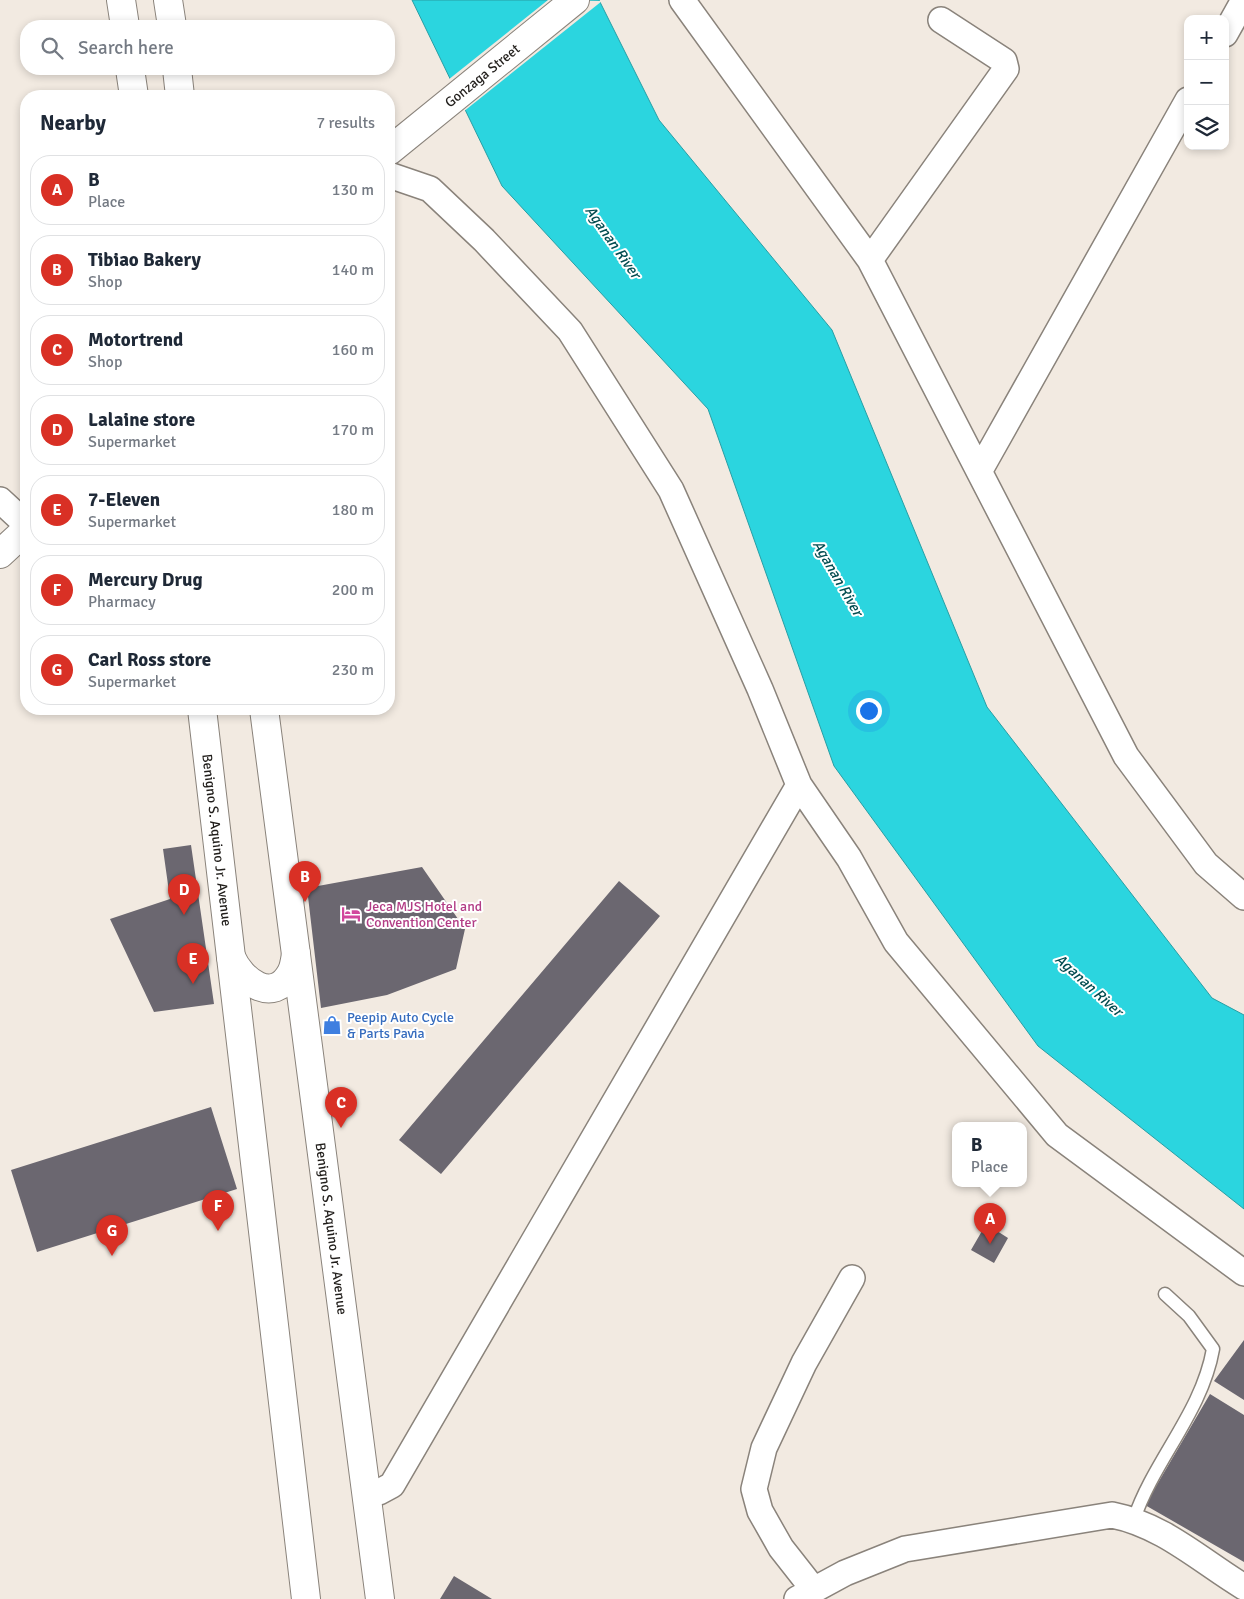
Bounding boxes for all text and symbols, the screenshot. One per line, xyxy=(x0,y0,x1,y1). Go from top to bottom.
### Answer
map controls xyxy=(1184,15,1229,150)
button: + xyxy=(1184,15,1229,60)
search box xyxy=(20,20,395,75)
icon: search xyxy=(38,34,66,62)
text: Search here xyxy=(78,36,174,60)
street label: Gonzaga Street xyxy=(442,40,523,111)
button: − xyxy=(1184,60,1229,105)
button: layers xyxy=(1184,105,1229,150)
text: Nearby xyxy=(40,110,106,136)
text: 7 results xyxy=(316,113,375,133)
text: B xyxy=(88,168,100,192)
text: A xyxy=(52,180,62,200)
text: 130 m xyxy=(332,180,374,200)
text: Place xyxy=(88,192,125,212)
water label: Aganan River xyxy=(581,202,646,284)
text: Tibiao Bakery xyxy=(88,248,201,272)
text: B xyxy=(52,260,62,280)
text: 140 m xyxy=(332,260,374,280)
text: Shop xyxy=(88,272,122,292)
text: Motortrend xyxy=(88,328,183,352)
text: C xyxy=(52,340,62,360)
text: 160 m xyxy=(332,340,374,360)
text: Shop xyxy=(88,352,122,372)
text: Lalaine store xyxy=(88,408,195,432)
text: D xyxy=(52,420,62,440)
text: 170 m xyxy=(332,420,374,440)
text: Supermarket xyxy=(88,432,176,452)
text: 7-Eleven xyxy=(88,488,160,512)
text: E xyxy=(52,500,62,520)
text: 180 m xyxy=(332,500,374,520)
text: Supermarket xyxy=(88,512,176,532)
water label: Aganan River xyxy=(809,537,868,621)
text: Mercury Drug xyxy=(88,568,203,592)
text: F xyxy=(53,580,61,600)
text: 200 m xyxy=(332,580,374,600)
text: Pharmacy xyxy=(88,592,156,612)
text: Carl Ross store xyxy=(88,648,211,672)
text: G xyxy=(52,660,62,680)
text: 230 m xyxy=(332,660,374,680)
text: Supermarket xyxy=(88,672,176,692)
your location xyxy=(856,698,882,724)
street label: Benigno S. Aquino Jr. Avenue xyxy=(198,753,235,927)
pin: B xyxy=(289,861,321,902)
pin: D xyxy=(168,874,200,915)
place label: Jeca MJS Hotel and Convention Center xyxy=(366,898,482,931)
hotel icon: Jeca MJS Hotel and Convention Center xyxy=(340,903,362,925)
pin: E xyxy=(177,943,209,984)
water label: Aganan River xyxy=(1052,950,1128,1022)
place label: Peepip Auto Cycle & Parts Pavia xyxy=(347,1009,454,1042)
shop icon: Peepip Auto Cycle & Parts Pavia xyxy=(321,1014,343,1036)
pin: C xyxy=(325,1087,357,1128)
popup xyxy=(952,1122,1027,1187)
text: B xyxy=(971,1133,983,1157)
street label: Benigno S. Aquino Jr. Avenue xyxy=(312,1142,351,1316)
text: Place xyxy=(971,1157,1008,1177)
pin: F xyxy=(202,1190,234,1231)
pin: A xyxy=(974,1203,1006,1244)
pin: G xyxy=(96,1215,128,1256)

